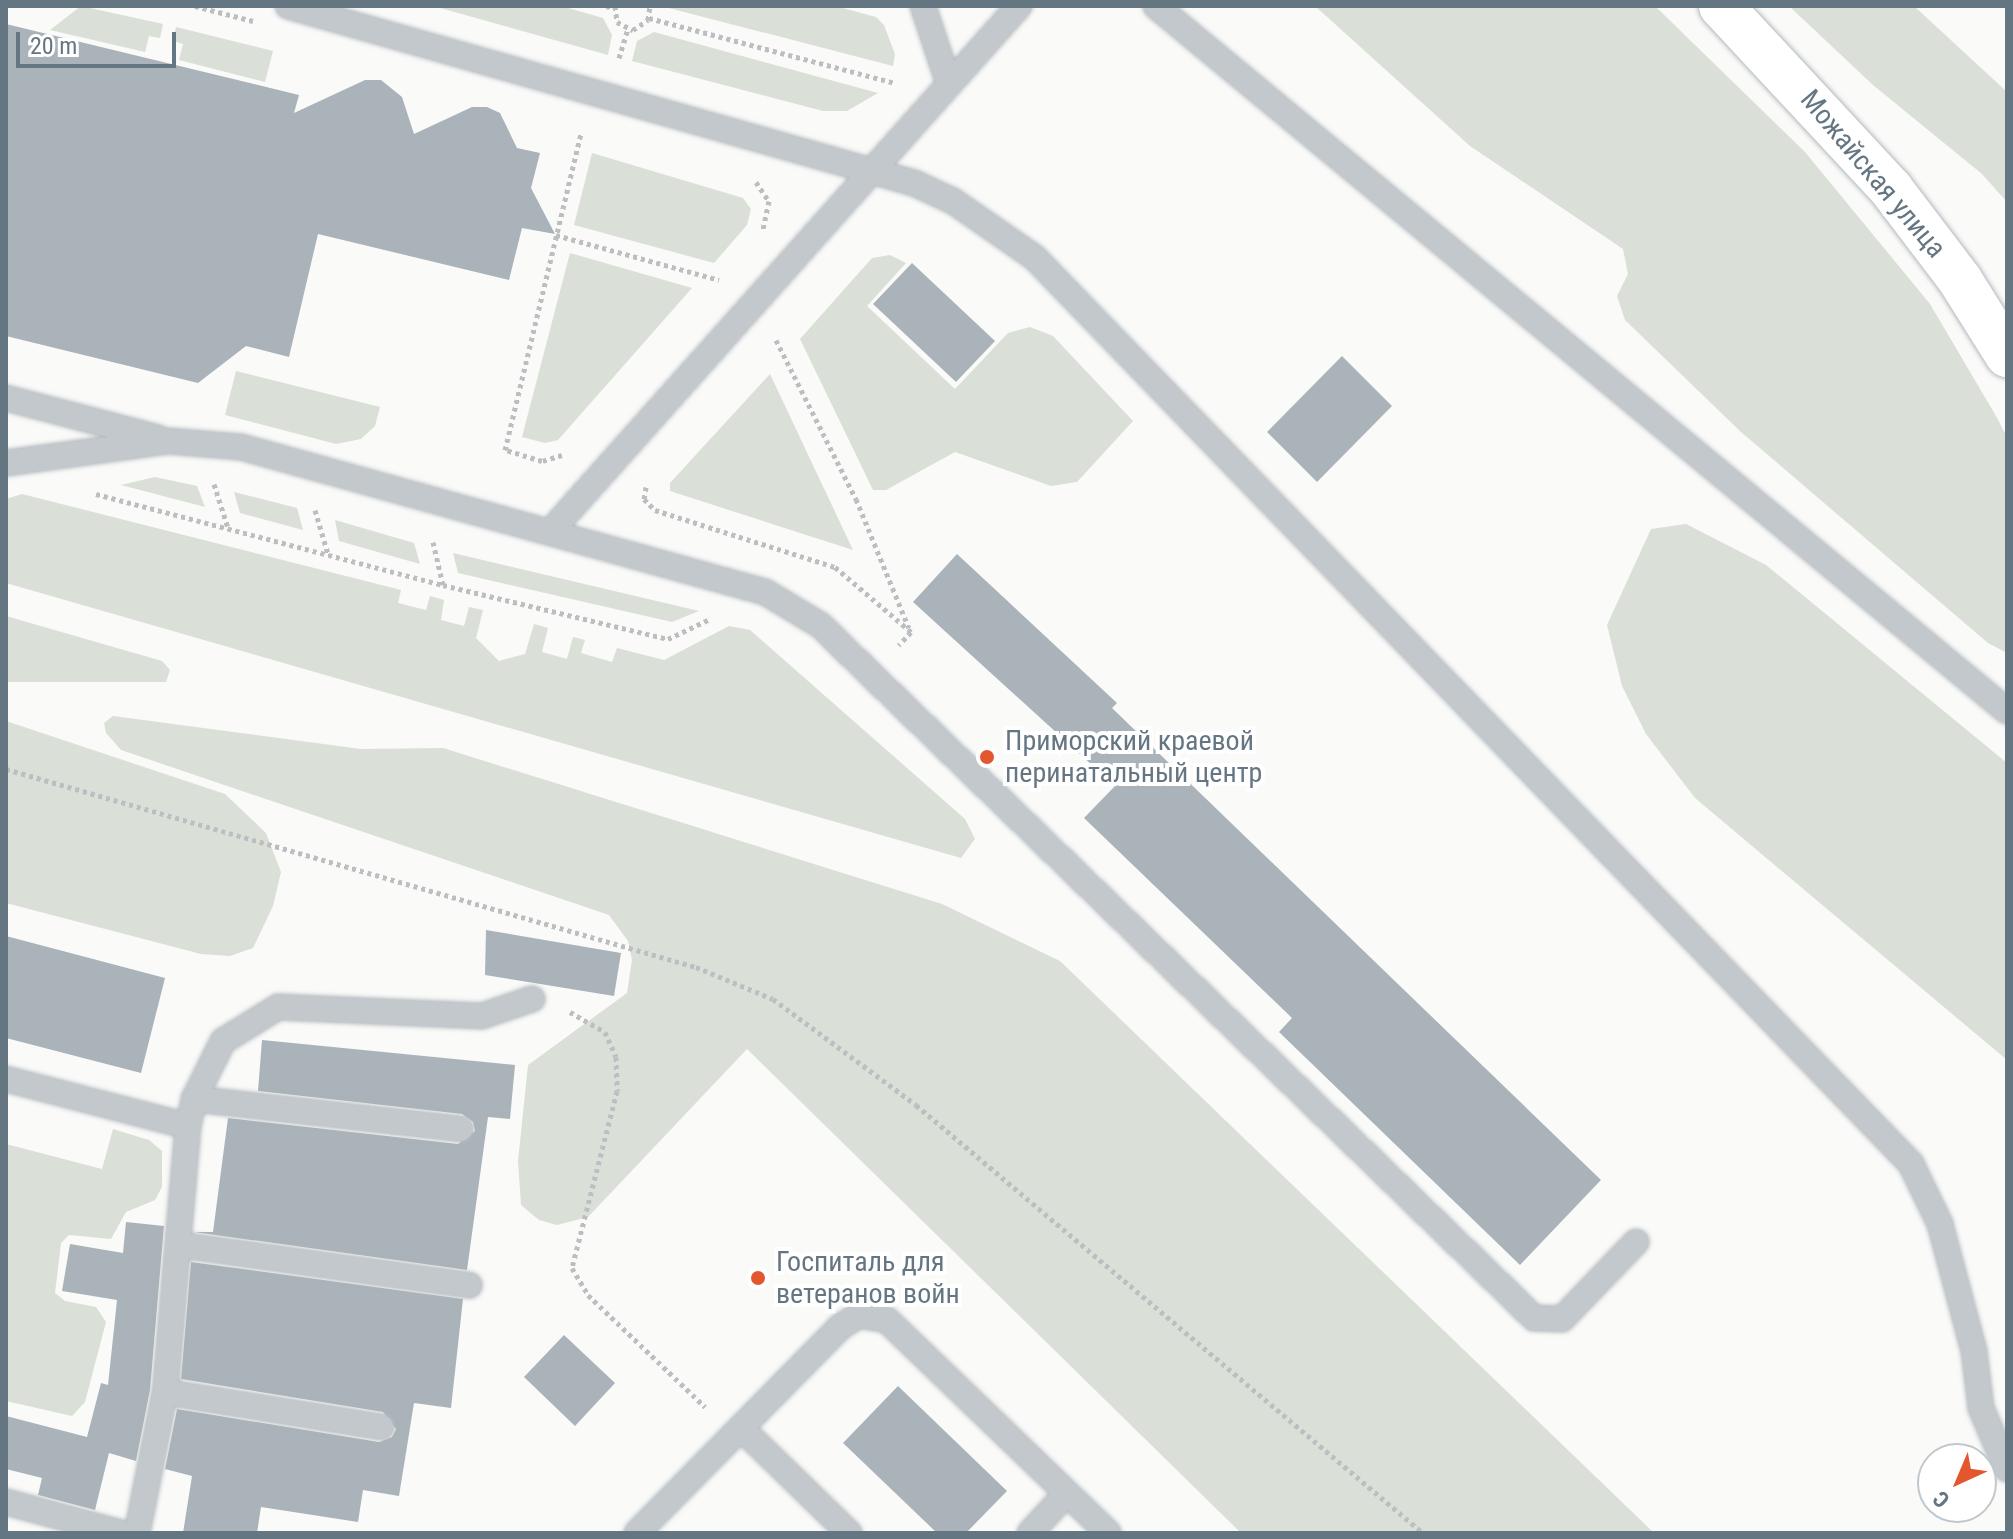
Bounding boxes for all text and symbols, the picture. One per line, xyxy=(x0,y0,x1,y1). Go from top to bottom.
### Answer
scale bar xyxy=(20,16,180,66)
text: 20 m xyxy=(30,32,77,60)
street label: Можайская улица xyxy=(1793,83,1953,265)
place label: Приморский краевой перинатальный центр xyxy=(1005,724,1262,790)
marker: Приморский краевой перинатальный центр xyxy=(976,746,998,768)
place label: Госпиталь для ветеранов войн xyxy=(776,1245,960,1311)
marker: Госпиталь для ветеранов войн xyxy=(747,1267,769,1289)
north arrow xyxy=(1917,1443,1997,1523)
text: С xyxy=(1928,1486,1955,1513)

